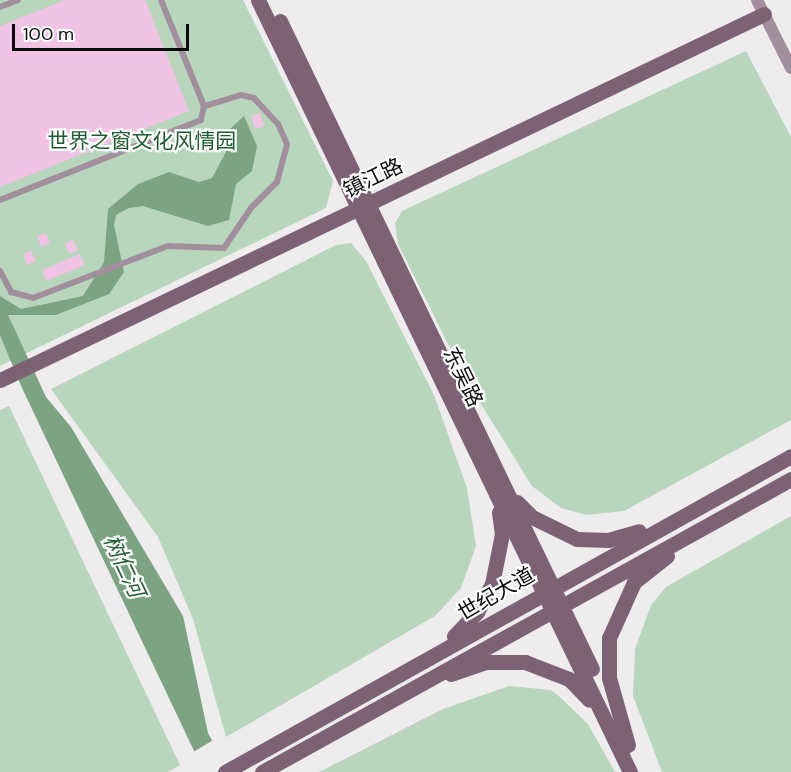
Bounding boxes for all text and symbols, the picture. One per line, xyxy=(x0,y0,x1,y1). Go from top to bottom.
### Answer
scale bar xyxy=(15,12,192,50)
text: 100 m xyxy=(23,22,74,46)
park label: 世界之窗文化风情园 xyxy=(48,128,236,154)
street label: 镇江路 xyxy=(339,153,407,203)
street label: 东吴路 xyxy=(438,343,488,411)
water label: 树仁河 xyxy=(98,531,150,601)
street label: 世纪大道 xyxy=(453,562,539,626)

